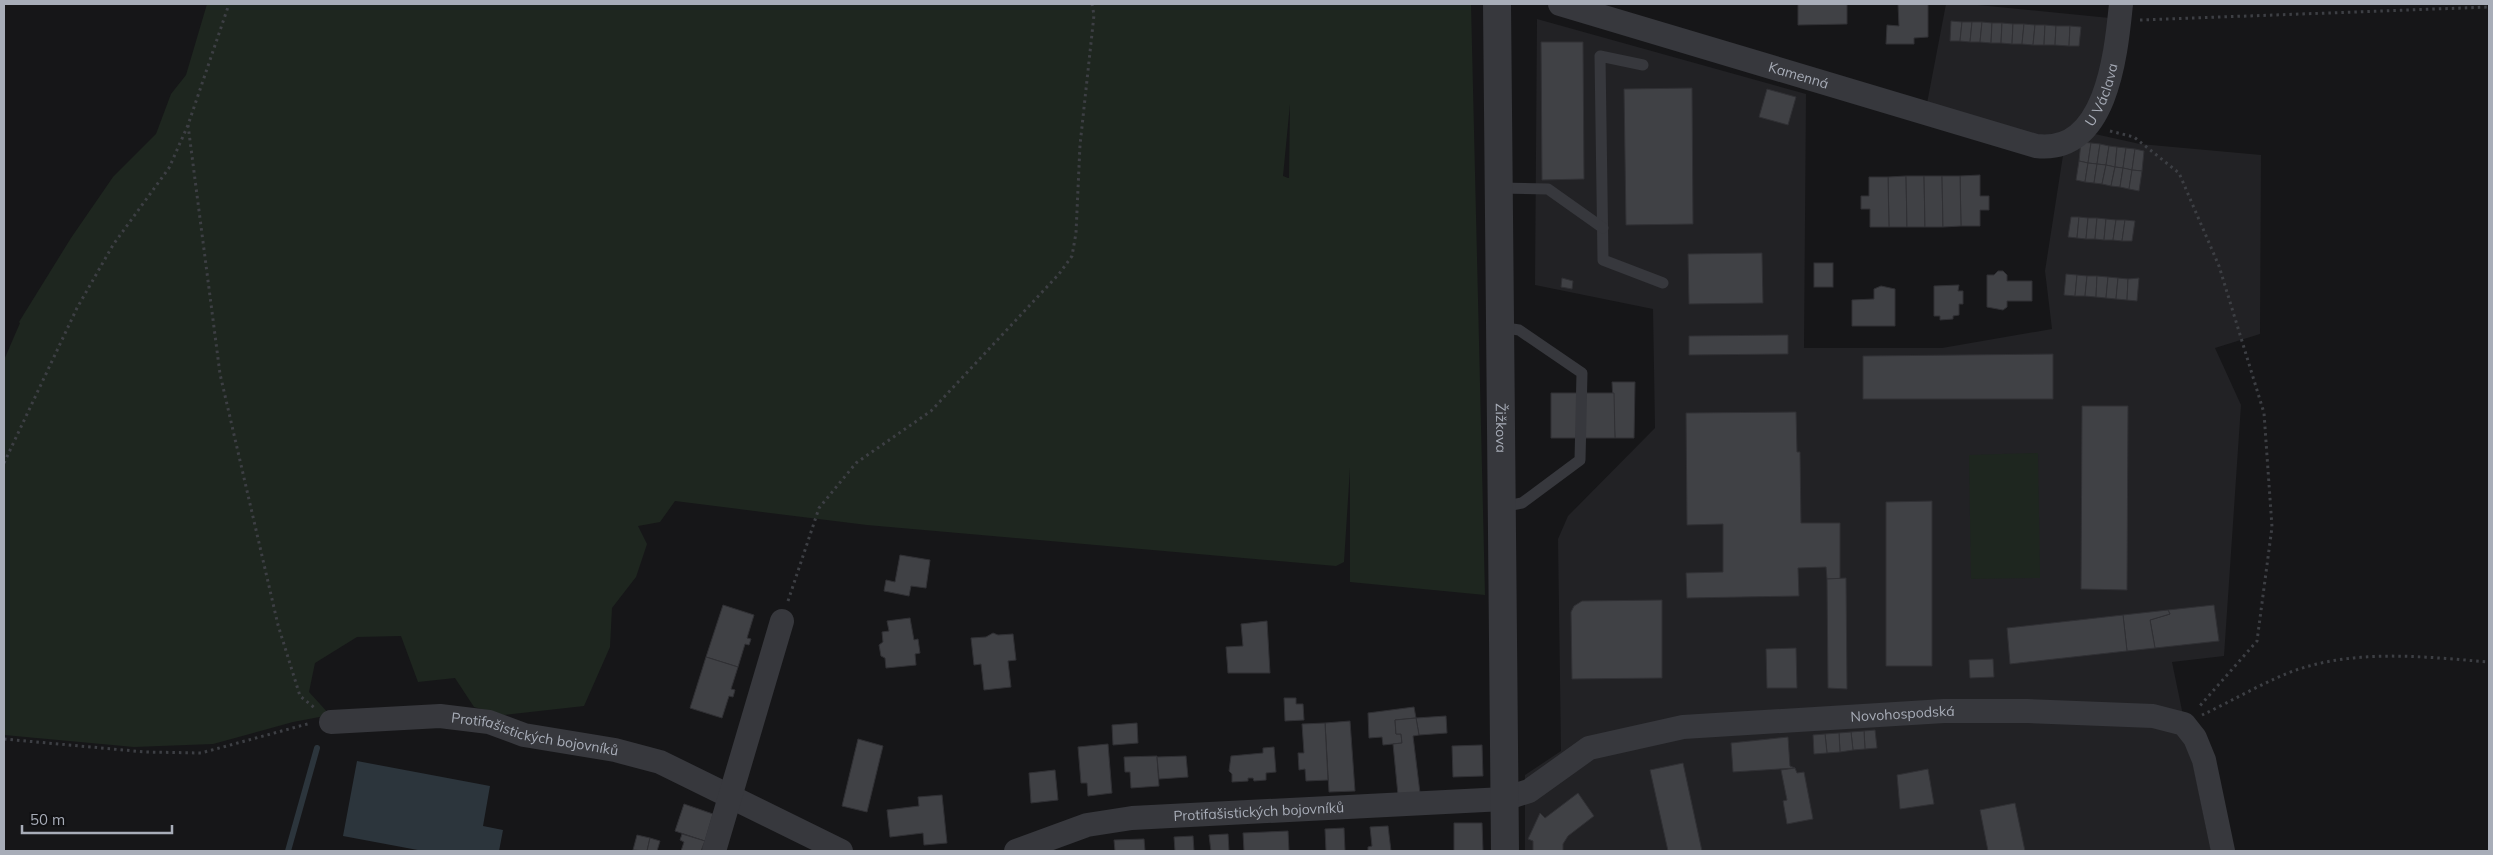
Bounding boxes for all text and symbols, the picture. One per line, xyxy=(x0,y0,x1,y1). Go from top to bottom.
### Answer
street label: Kamenná xyxy=(1766,58,1831,93)
street label: U Václava xyxy=(2081,62,2122,130)
street label: Žižkova xyxy=(1492,403,1510,453)
street label: Novohospodská xyxy=(1850,702,1955,726)
street label: Protifašistických bojovníků xyxy=(450,708,620,759)
street label: Protifašistických bojovníků xyxy=(1173,798,1344,825)
scale bar xyxy=(22,802,172,834)
text: 50 m xyxy=(30,810,65,829)

